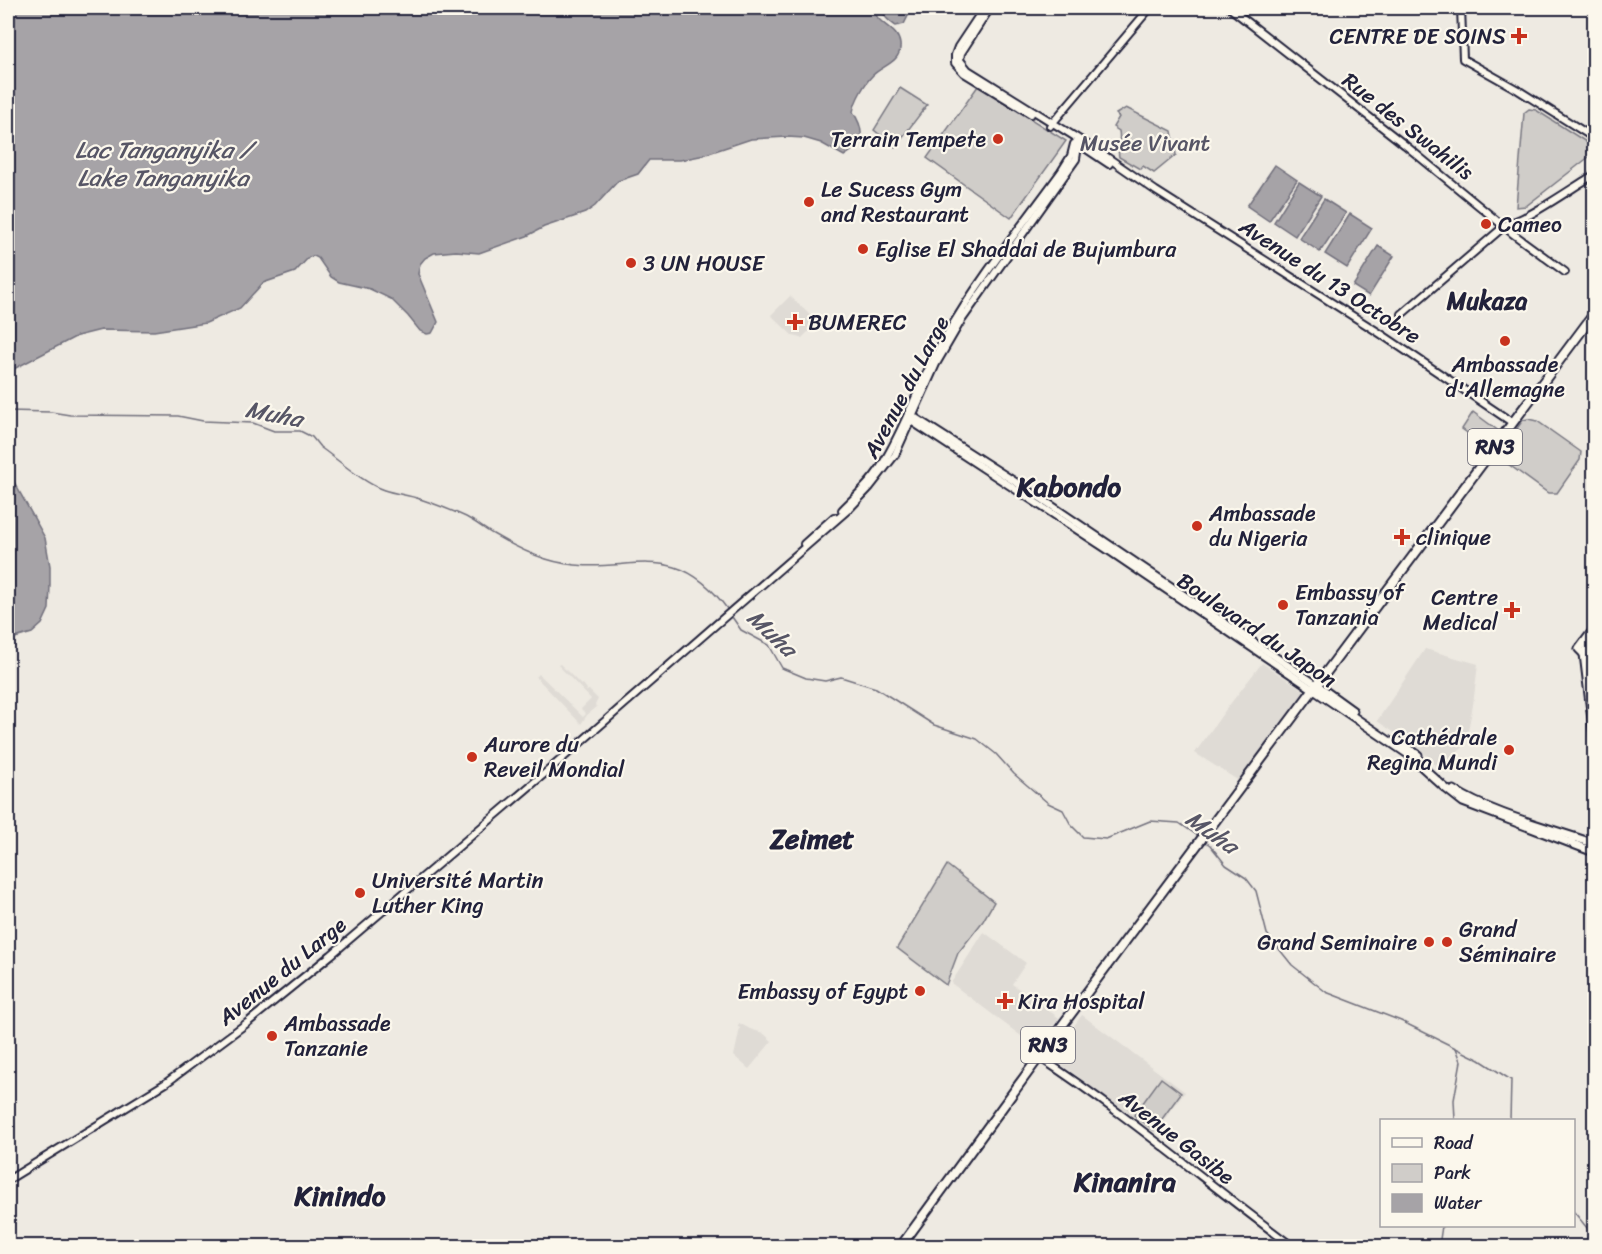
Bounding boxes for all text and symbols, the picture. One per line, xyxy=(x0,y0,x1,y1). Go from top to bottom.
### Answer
place label: CENTRE DE SOINS xyxy=(1329,17,1506,56)
marker: CENTRE DE SOINS xyxy=(1510,27,1528,45)
street label: Rue des Swahilis xyxy=(1333,62,1483,190)
place label: Terrain Tempete xyxy=(831,120,986,159)
park label: Musée Vivant xyxy=(1080,124,1210,163)
water label: Lac Tanganyika / Lake Tanganyika xyxy=(75,129,258,199)
marker: Terrain Tempete xyxy=(991,132,1005,146)
place label: Le Sucess Gym and Restaurant xyxy=(821,170,969,234)
marker: Le Sucess Gym and Restaurant xyxy=(802,195,816,209)
place label: Cameo xyxy=(1498,205,1562,244)
street label: Avenue du 13 Octobre xyxy=(1230,207,1429,355)
marker: Cameo xyxy=(1479,217,1493,231)
place label: Eglise El Shaddai de Bujumbura xyxy=(875,230,1177,269)
marker: Eglise El Shaddai de Bujumbura xyxy=(856,242,870,256)
place label: 3 UN HOUSE xyxy=(643,244,766,283)
marker: 3 UN HOUSE xyxy=(624,256,638,270)
district label: Mukaza xyxy=(1446,280,1528,322)
place label: BUMEREC xyxy=(808,303,907,342)
street label: Avenue du Large xyxy=(851,308,960,466)
marker: BUMEREC xyxy=(786,313,804,331)
marker: Ambassade d'Allemagne xyxy=(1498,334,1512,348)
place label: Ambassade d'Allemagne xyxy=(1445,345,1565,409)
water label: Muha xyxy=(242,388,309,441)
road number: RN3 xyxy=(1468,429,1522,465)
district label: Kabondo xyxy=(1016,462,1121,511)
place label: Ambassade du Nigeria xyxy=(1208,494,1316,558)
place label: clinique xyxy=(1416,518,1491,557)
marker: Ambassade du Nigeria xyxy=(1190,519,1204,533)
marker: clinique xyxy=(1393,528,1411,546)
street label: Boulevard du Japon xyxy=(1169,562,1345,698)
place label: Embassy of Tanzania xyxy=(1295,573,1406,637)
place label: Centre Medical xyxy=(1423,578,1499,642)
water label: Muha xyxy=(737,598,809,670)
marker: Embassy of Tanzania xyxy=(1276,598,1290,612)
marker: Centre Medical xyxy=(1503,601,1521,619)
place label: Cathédrale Regina Mundi xyxy=(1367,718,1498,782)
place label: Aurore du Reveil Mondial xyxy=(483,725,625,789)
marker: Cathédrale Regina Mundi xyxy=(1502,743,1516,757)
marker: Aurore du Reveil Mondial xyxy=(465,750,479,764)
water label: Muha xyxy=(1177,798,1250,867)
district label: Zeimet xyxy=(769,814,855,863)
place label: Université Martin Luther King xyxy=(372,861,544,925)
marker: Université Martin Luther King xyxy=(353,886,367,900)
street label: Avenue du Large xyxy=(208,906,356,1036)
place label: Grand Séminaire xyxy=(1459,910,1556,974)
place label: Grand Seminaire xyxy=(1257,923,1417,962)
marker: Grand Seminaire xyxy=(1422,935,1436,949)
marker: Grand Séminaire xyxy=(1440,935,1454,949)
place label: Embassy of Egypt xyxy=(737,972,908,1011)
place label: Kira Hospital xyxy=(1018,982,1145,1021)
marker: Embassy of Egypt xyxy=(913,984,927,998)
marker: Kira Hospital xyxy=(996,992,1014,1010)
place label: Ambassade Tanzanie xyxy=(283,1004,391,1068)
road number: RN3 xyxy=(1021,1027,1075,1063)
marker: Ambassade Tanzanie xyxy=(265,1029,279,1043)
street label: Avenue Gasibe xyxy=(1110,1078,1244,1195)
legend xyxy=(1380,1119,1575,1227)
text: Road xyxy=(1434,1127,1474,1159)
district label: Kinanira xyxy=(1073,1157,1176,1206)
text: Park xyxy=(1434,1157,1471,1189)
district label: Kinindo xyxy=(293,1171,386,1220)
text: Water xyxy=(1434,1187,1483,1219)

